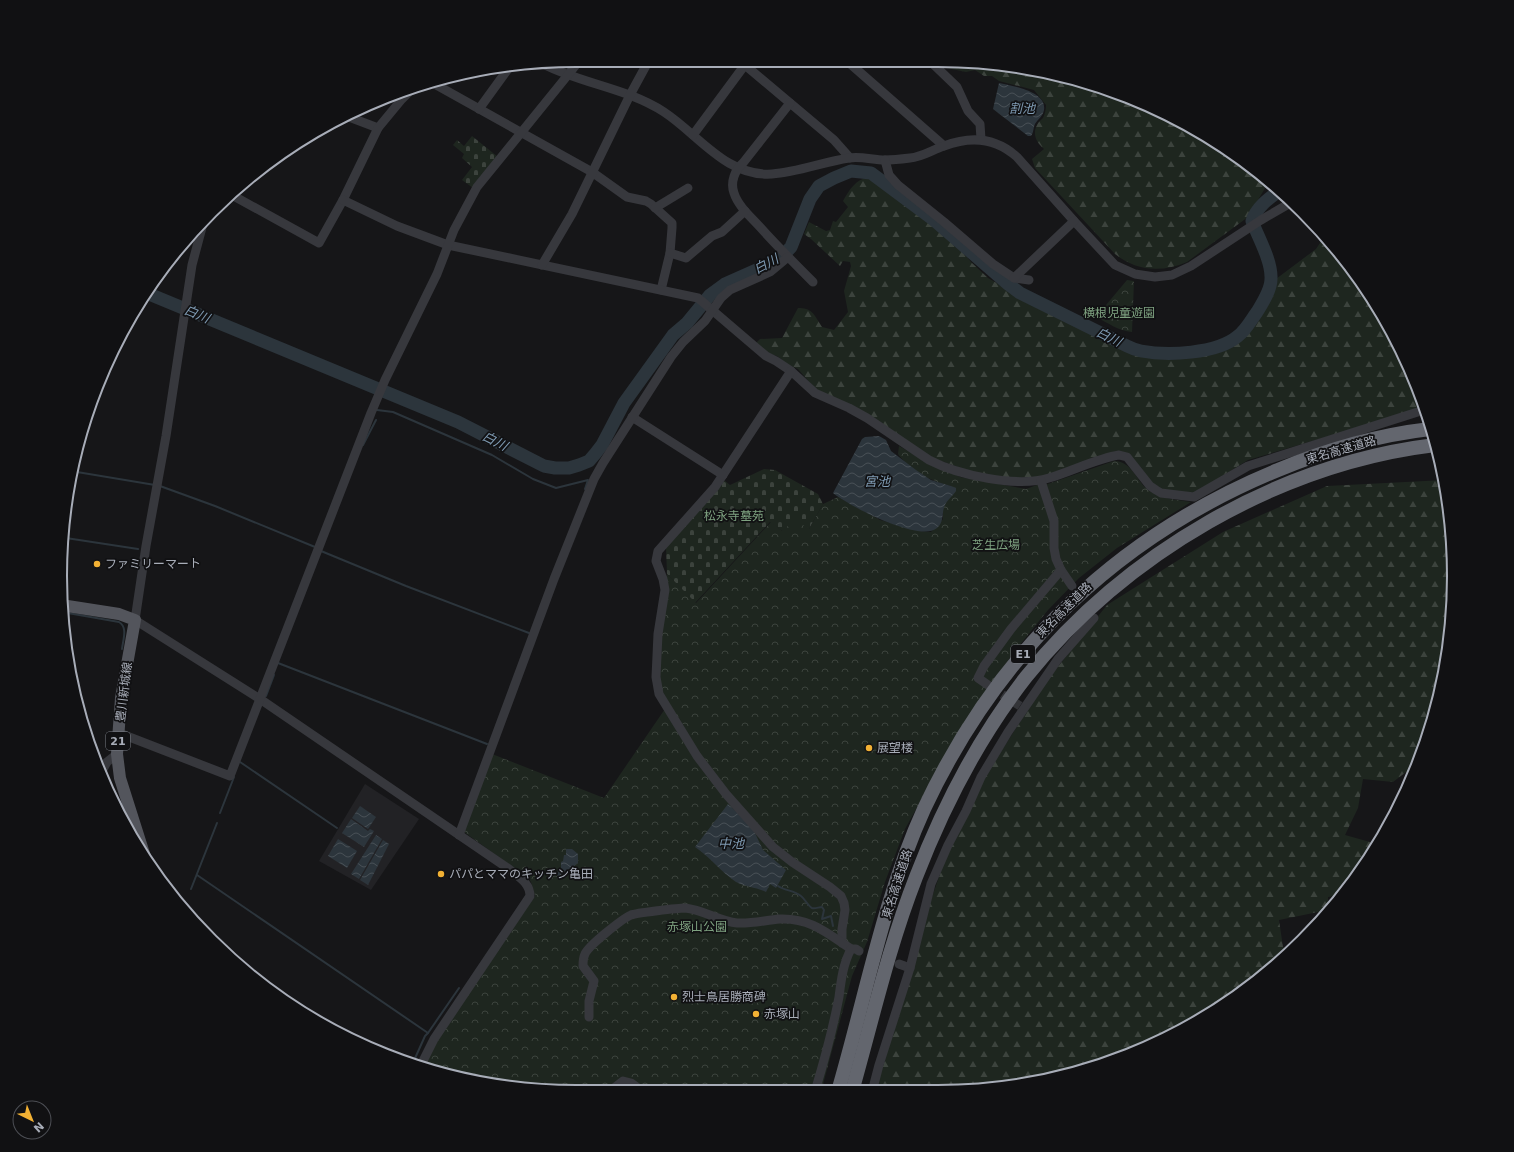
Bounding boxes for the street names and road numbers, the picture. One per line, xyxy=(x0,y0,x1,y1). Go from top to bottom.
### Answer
street label: 東名高速道路 xyxy=(1304,433,1378,467)
street label: 東名高速道路 xyxy=(1034,580,1094,640)
road number: E1 xyxy=(1011,645,1035,663)
street label: 豊川新城線 xyxy=(113,661,135,723)
road number: 21 xyxy=(106,732,130,750)
street label: 東名高速道路 xyxy=(879,848,915,920)

